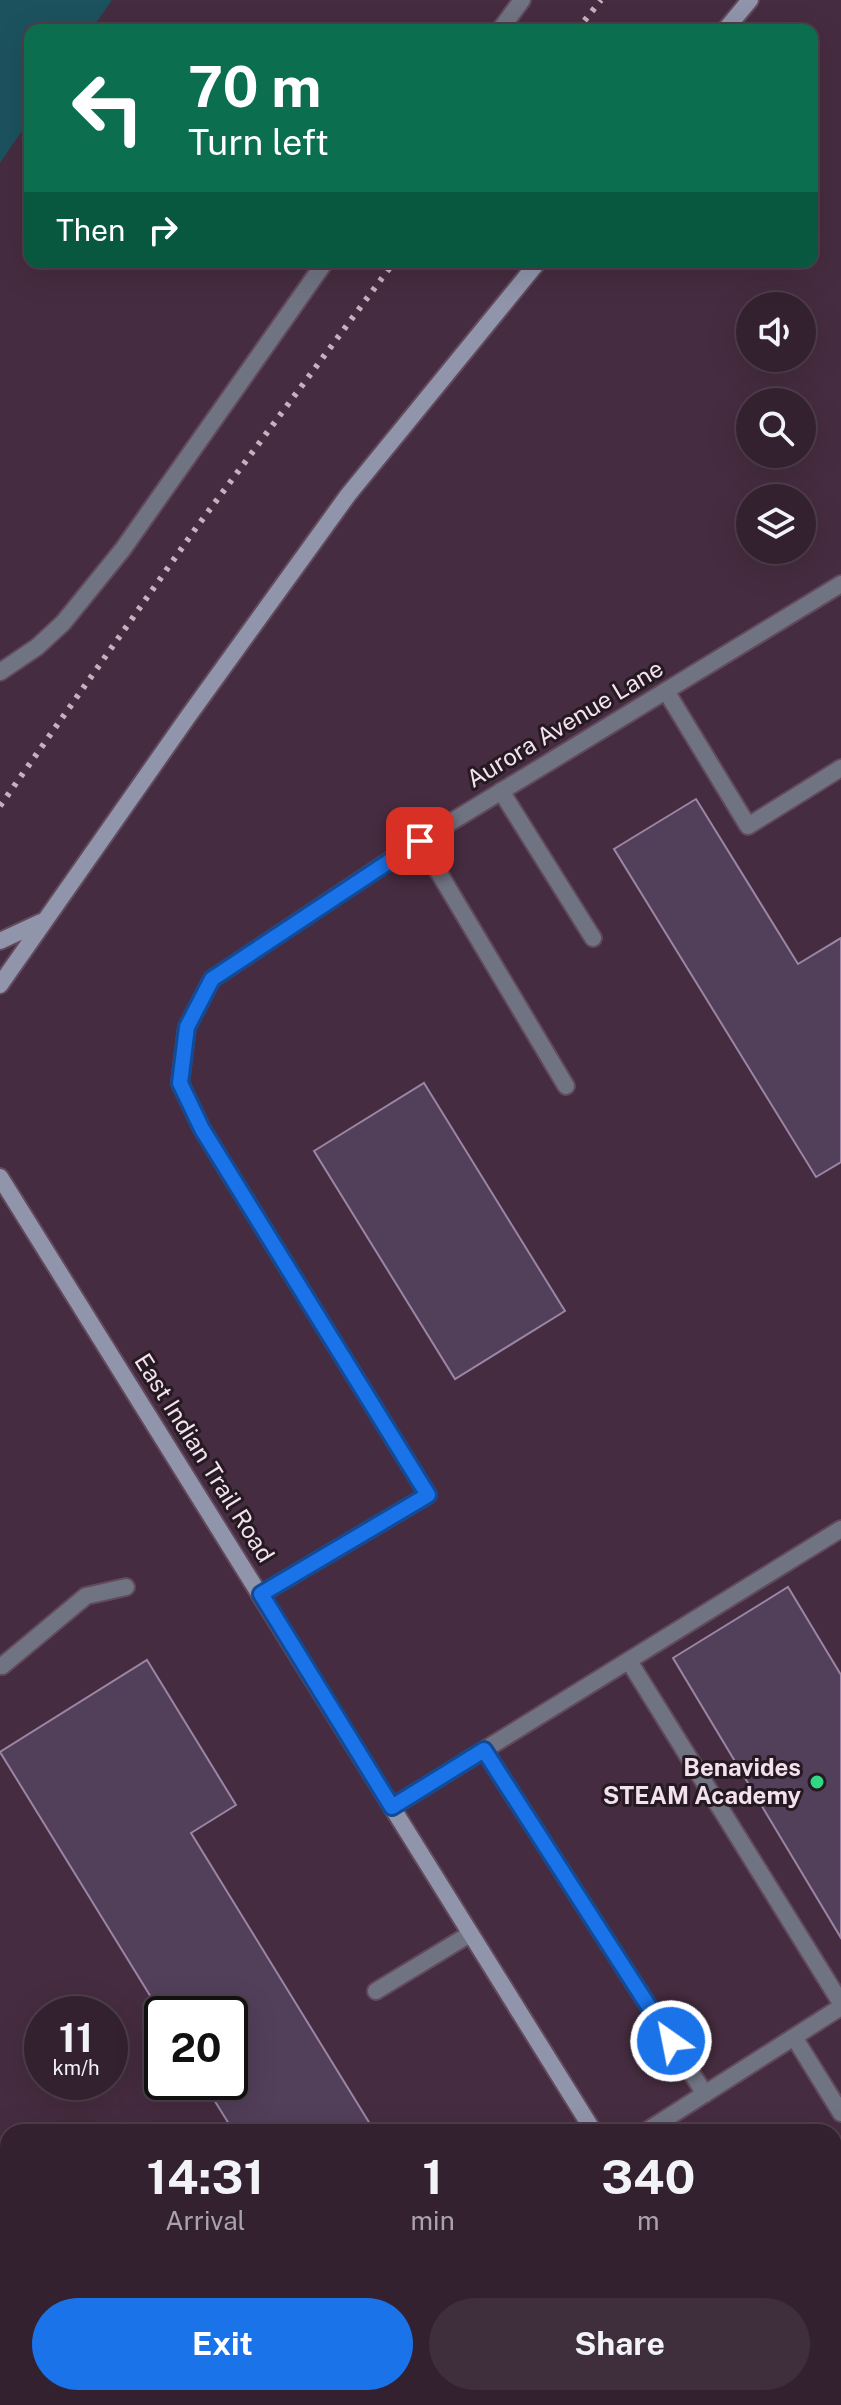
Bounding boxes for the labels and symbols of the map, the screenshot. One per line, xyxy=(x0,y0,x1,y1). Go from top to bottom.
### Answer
street label: Aurora Avenue Lane xyxy=(461,653,668,793)
pin xyxy=(386,807,454,875)
street label: East Indian Trail Road xyxy=(129,1348,280,1567)
place label: Benavides STEAM Academy xyxy=(603,1753,801,1809)
marker: Benavides STEAM Academy xyxy=(808,1773,826,1791)
speed limit sign: 20 xyxy=(144,1996,248,2100)
position arrow xyxy=(629,1999,713,2083)

